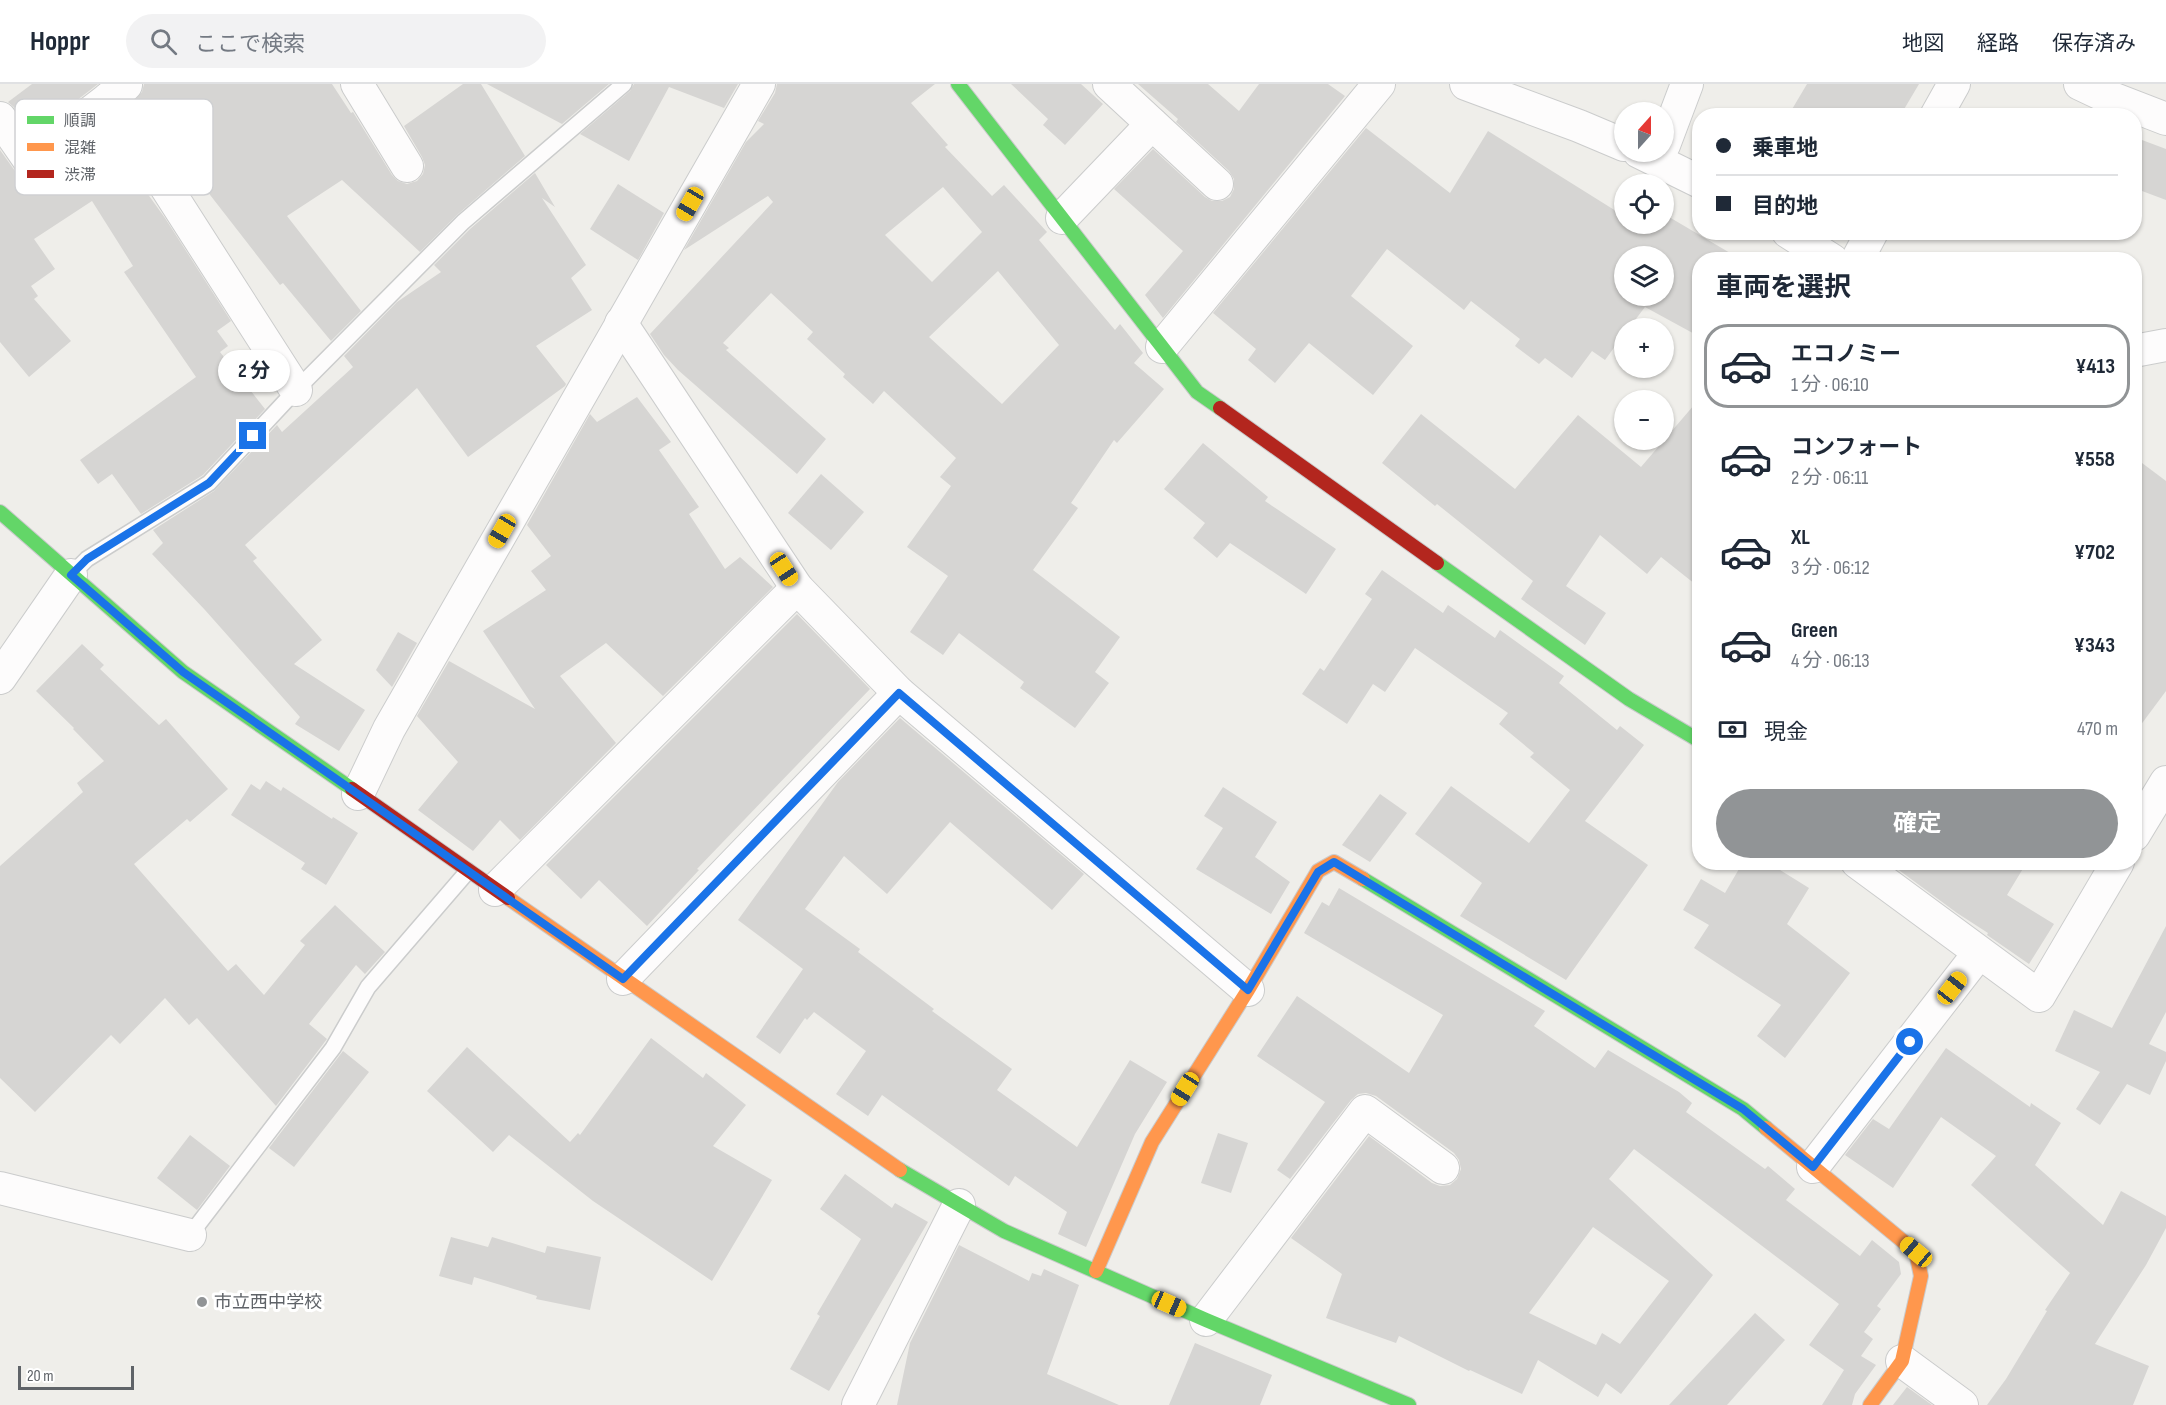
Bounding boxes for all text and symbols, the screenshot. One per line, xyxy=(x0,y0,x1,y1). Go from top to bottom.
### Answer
search box xyxy=(126,14,546,68)
text: Hoppr xyxy=(30,25,90,58)
icon: search xyxy=(147,25,180,58)
text: ここで検索 xyxy=(195,31,305,58)
text: 地図 xyxy=(1902,31,1944,56)
text: 経路 xyxy=(1977,31,2019,56)
text: 保存済み xyxy=(2052,31,2136,56)
legend xyxy=(15,99,213,195)
north arrow xyxy=(1614,102,1674,162)
map controls xyxy=(1614,102,1674,450)
text: 順調 xyxy=(64,112,96,131)
text: 乗車地 xyxy=(1752,135,1818,162)
text: 混雑 xyxy=(64,139,96,158)
text: 渋滞 xyxy=(64,166,96,185)
button: locate xyxy=(1614,174,1674,234)
car xyxy=(673,184,707,224)
text: 目的地 xyxy=(1752,193,1818,220)
button: layers xyxy=(1614,246,1674,306)
text: 車両を選択 xyxy=(1716,272,1851,304)
button: + xyxy=(1614,318,1674,378)
icon: car xyxy=(1719,339,1773,393)
text: エコノミー xyxy=(1791,341,1901,368)
callout: 2 分 xyxy=(217,349,289,391)
text: ¥413 xyxy=(2075,353,2115,380)
text: 2 分 xyxy=(238,359,270,383)
text: 1 分 · 06:10 xyxy=(1791,373,1869,397)
button: − xyxy=(1614,390,1674,450)
route end xyxy=(239,422,266,449)
icon: car xyxy=(1719,432,1773,486)
text: コンフォート xyxy=(1791,434,1922,461)
text: ¥558 xyxy=(2074,446,2115,473)
text: 2 分 · 06:11 xyxy=(1791,466,1868,490)
car xyxy=(485,511,519,551)
text: XL xyxy=(1791,524,1810,551)
icon: car xyxy=(1719,525,1773,579)
text: ¥702 xyxy=(2074,539,2115,566)
car xyxy=(767,549,801,589)
text: 3 分 · 06:12 xyxy=(1791,556,1870,580)
text: Green xyxy=(1791,617,1838,644)
icon: car xyxy=(1719,618,1773,672)
text: ¥343 xyxy=(2074,632,2115,659)
text: 4 分 · 06:13 xyxy=(1791,649,1870,673)
icon: cash xyxy=(1716,713,1749,746)
text: 470 m xyxy=(2077,717,2118,741)
text: 現金 xyxy=(1764,719,1808,746)
button: 確定 xyxy=(1716,789,2118,858)
car xyxy=(1934,968,1970,1008)
route start xyxy=(1896,1028,1923,1055)
car xyxy=(1168,1069,1202,1109)
car xyxy=(1896,1234,1936,1270)
car xyxy=(1149,1288,1189,1320)
place label: 市立西中学校 xyxy=(214,1292,322,1313)
marker: 市立西中学校 xyxy=(195,1295,209,1309)
scale bar xyxy=(18,1363,134,1390)
text: 20 m xyxy=(27,1367,54,1386)

